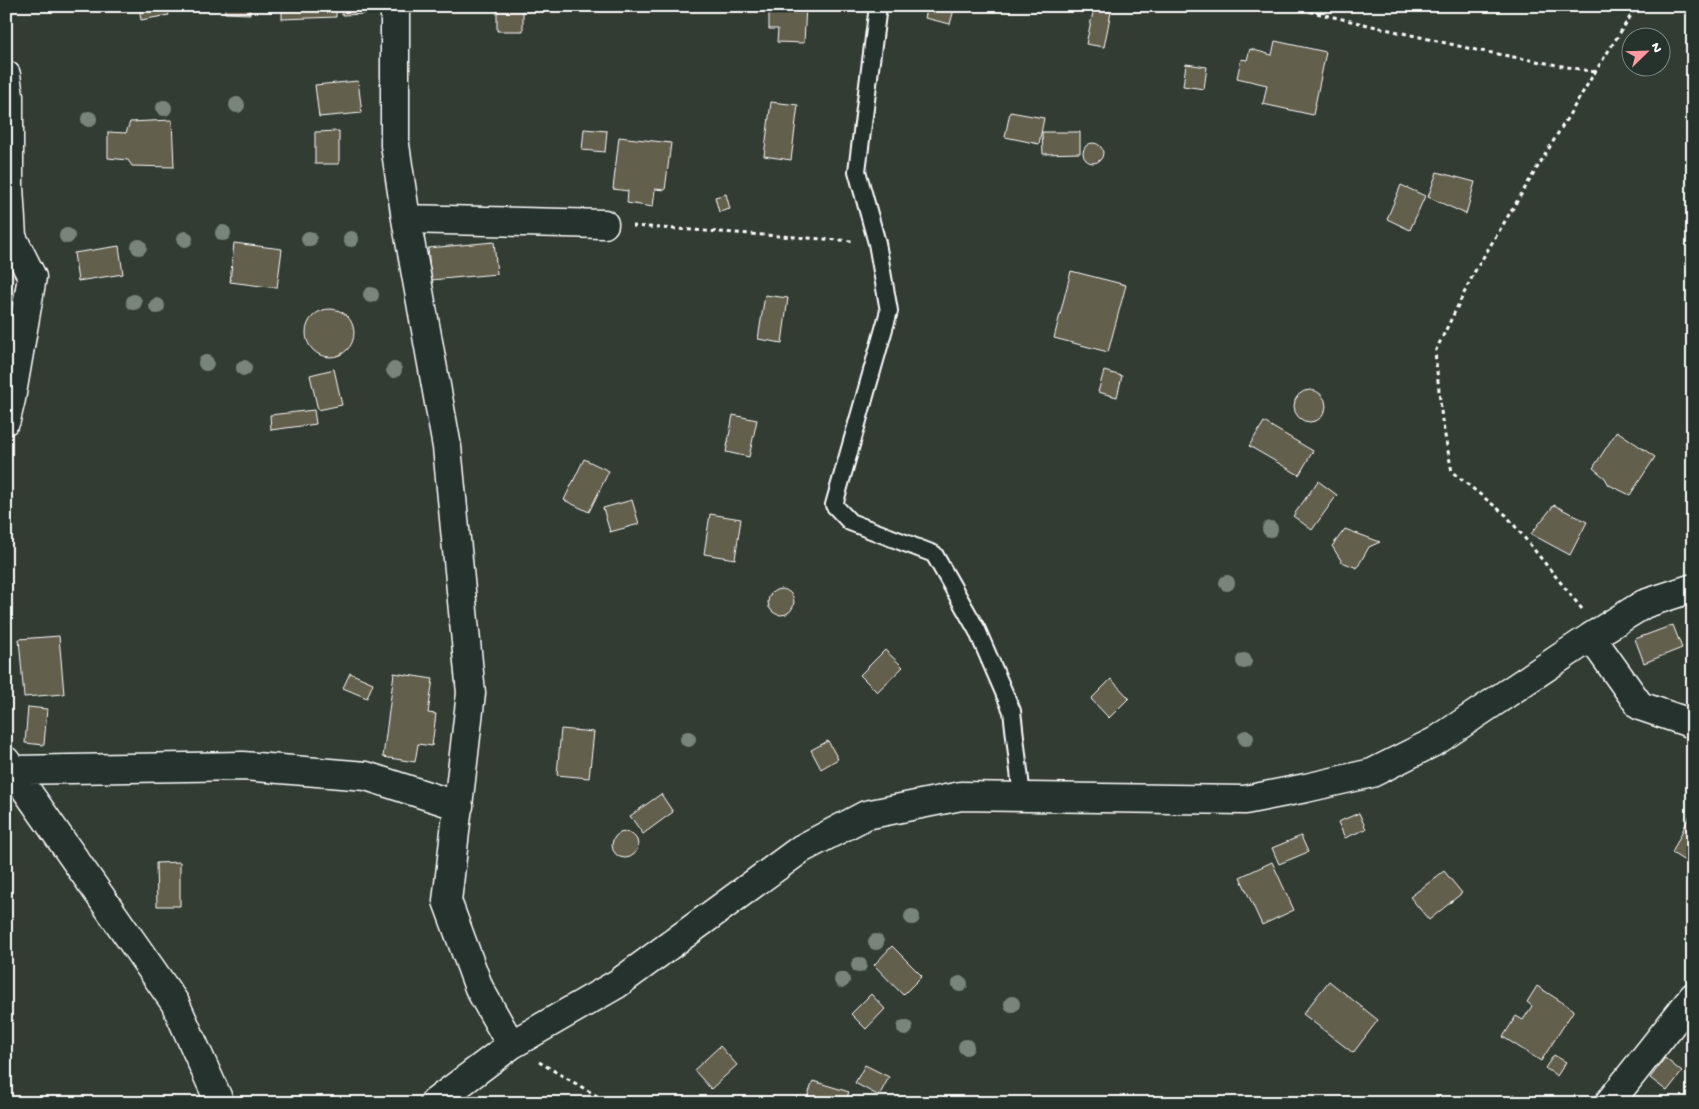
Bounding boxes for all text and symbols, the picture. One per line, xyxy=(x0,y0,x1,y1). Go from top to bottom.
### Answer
north arrow xyxy=(1622,28,1672,78)
text: N xyxy=(1646,40,1665,55)

